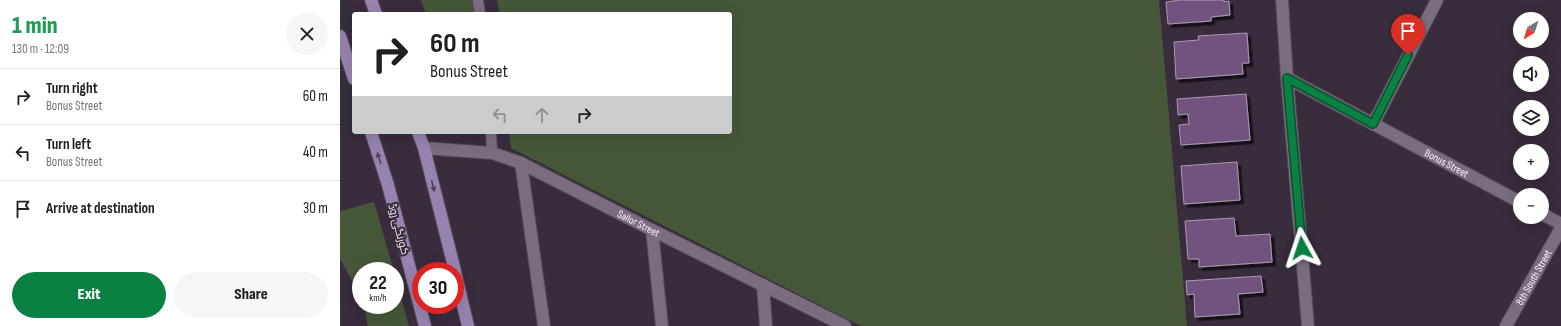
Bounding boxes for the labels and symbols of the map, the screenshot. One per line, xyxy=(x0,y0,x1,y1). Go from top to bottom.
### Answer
north arrow xyxy=(1513,12,1549,48)
pin xyxy=(1391,14,1425,55)
street label: Bonus Street xyxy=(1422,147,1471,181)
one-way arrow xyxy=(376,152,382,164)
one-way arrow xyxy=(431,180,437,192)
street label: کورنگی روڈ xyxy=(385,202,412,256)
street label: Sailor Street xyxy=(615,207,662,240)
position arrow xyxy=(1281,227,1323,269)
street label: 8th South Street xyxy=(1513,247,1555,307)
speed limit sign: 30 xyxy=(412,262,464,314)

